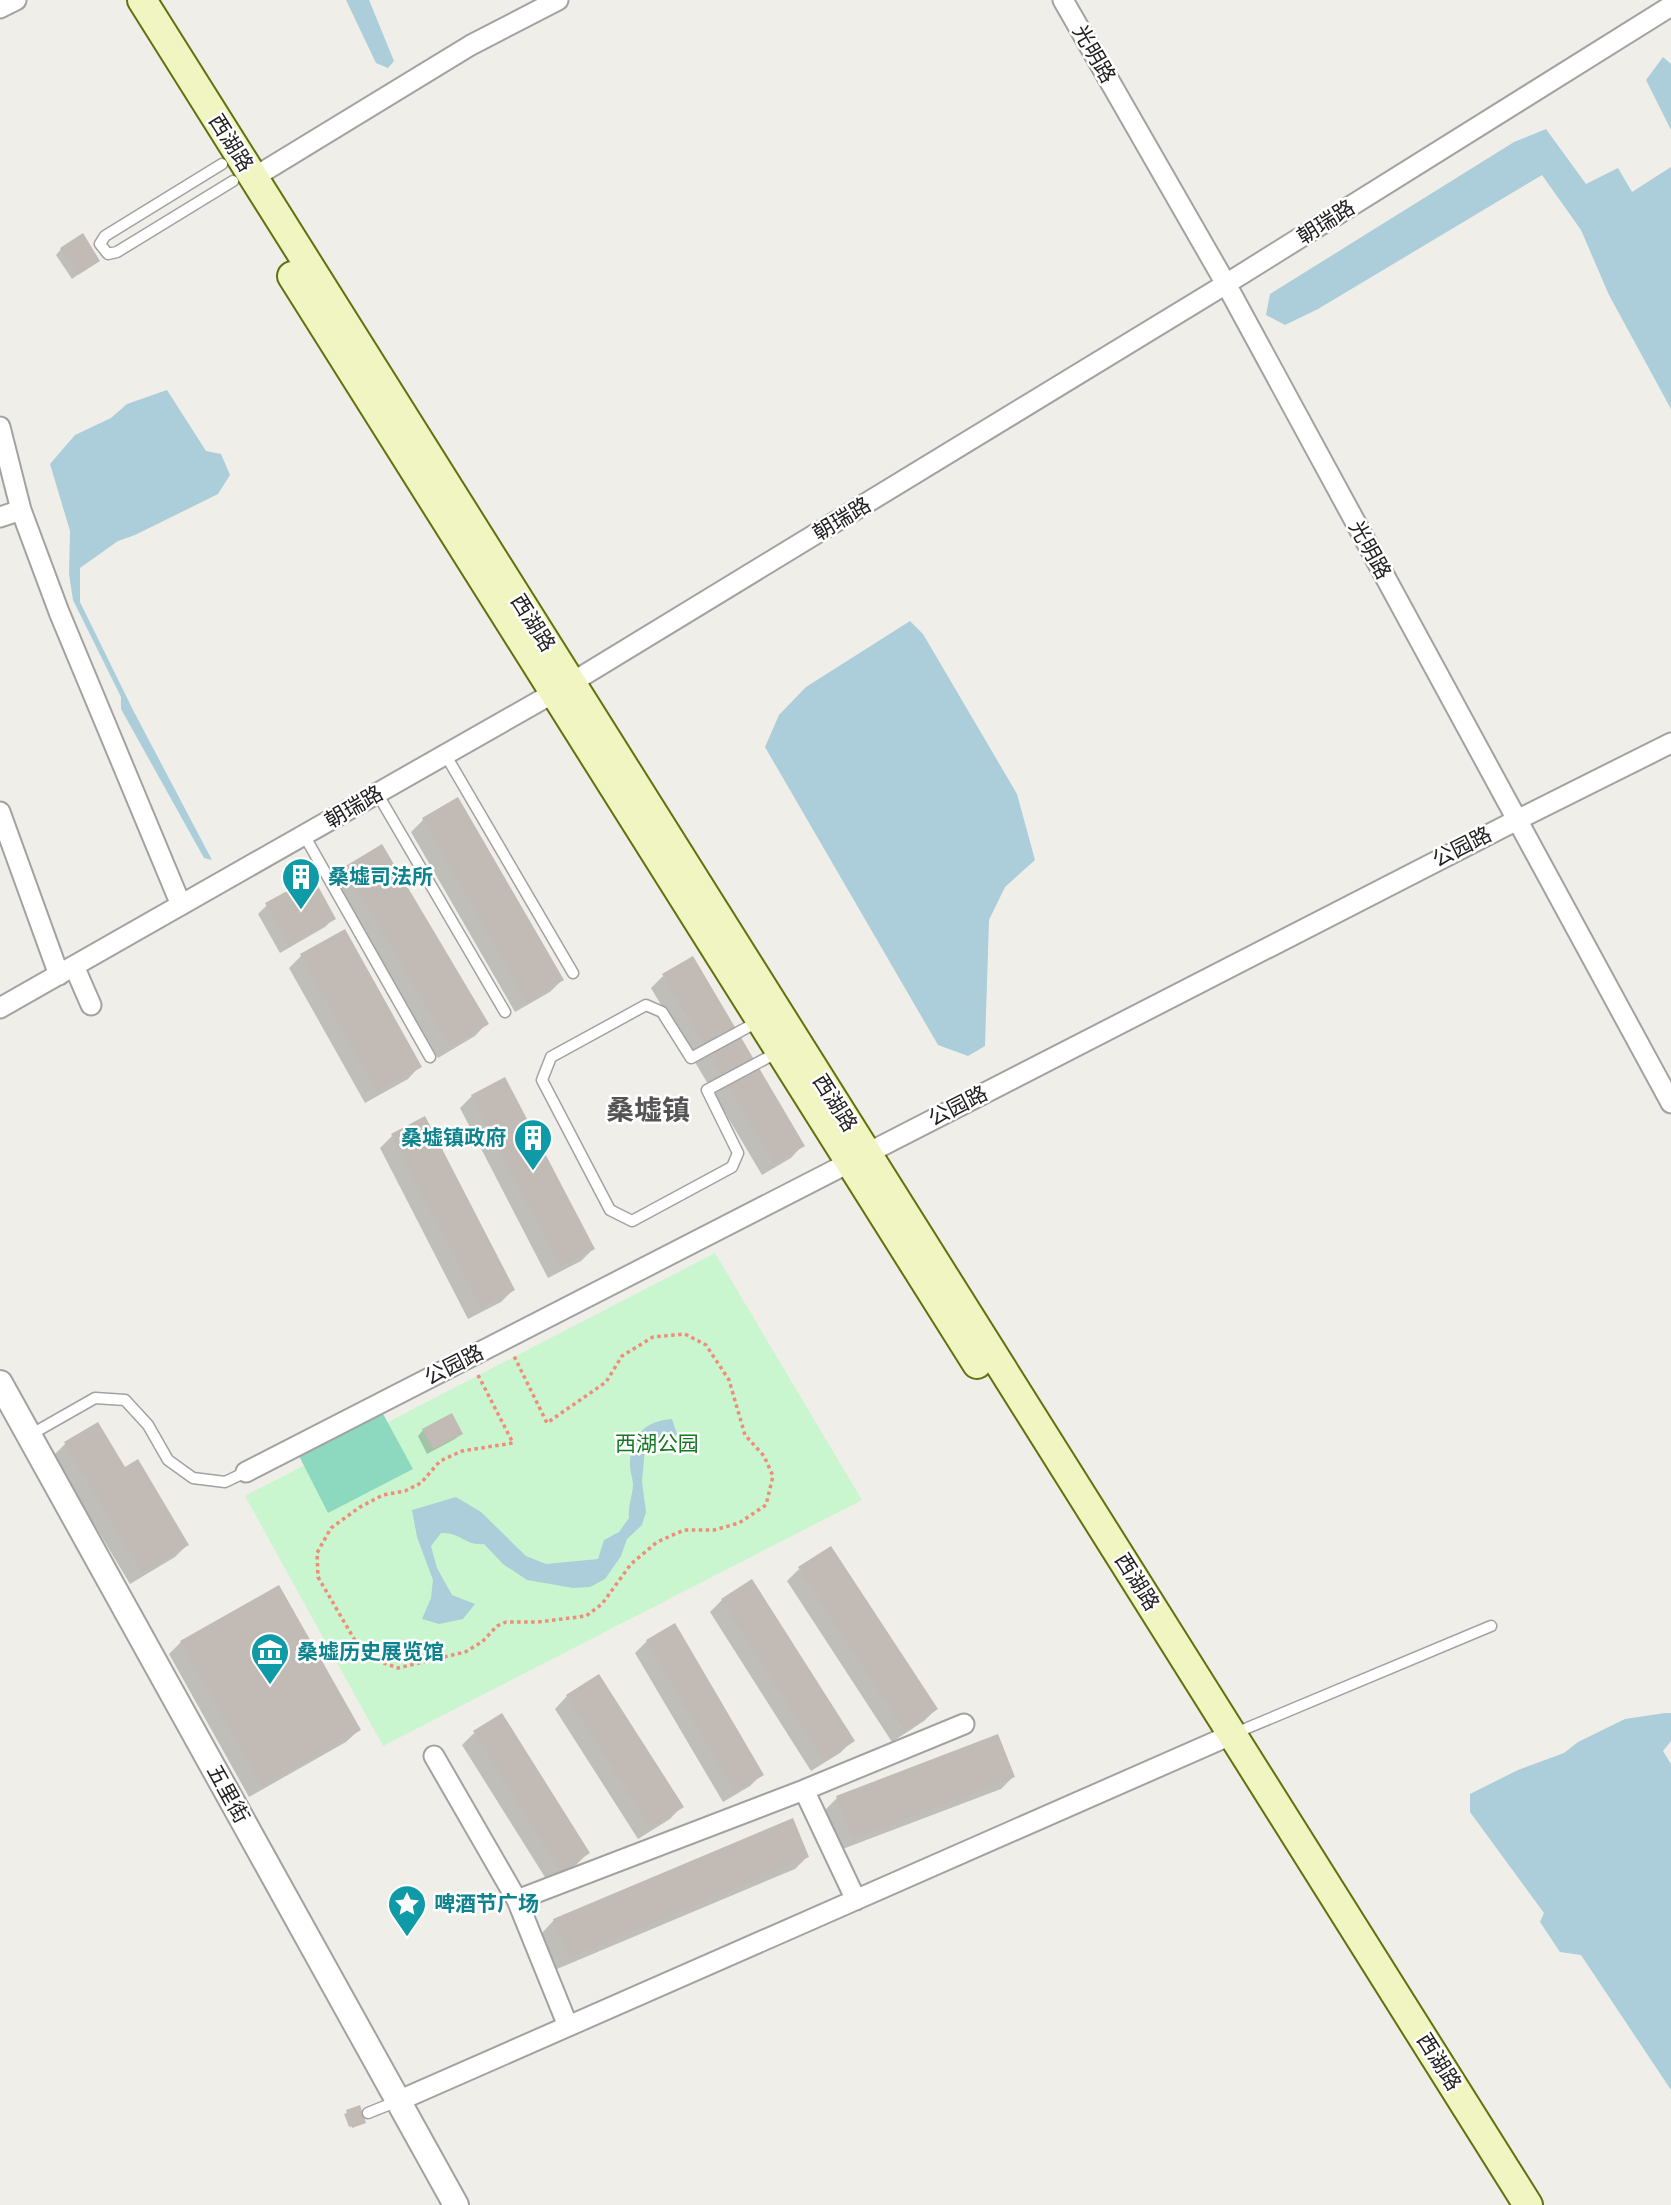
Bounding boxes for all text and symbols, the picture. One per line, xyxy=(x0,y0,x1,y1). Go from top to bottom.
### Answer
street label: 光明路 xyxy=(1069,20,1122,87)
street label: 西湖路 xyxy=(205,109,260,176)
street label: 朝瑞路 xyxy=(1292,193,1359,248)
street label: 朝瑞路 xyxy=(808,491,875,545)
street label: 光明路 xyxy=(1345,516,1398,583)
street label: 西湖路 xyxy=(507,589,562,656)
street label: 朝瑞路 xyxy=(320,779,387,832)
street label: 公园路 xyxy=(1428,820,1495,871)
building icon: 桑墟司法所 xyxy=(280,856,322,911)
place label: 桑墟司法所 xyxy=(328,863,433,888)
street label: 西湖路 xyxy=(809,1069,864,1136)
street label: 公园路 xyxy=(924,1079,991,1130)
district label: 桑墟镇 xyxy=(606,1092,690,1126)
building icon: 桑墟镇政府 xyxy=(512,1117,554,1172)
place label: 桑墟镇政府 xyxy=(401,1124,506,1149)
street label: 公园路 xyxy=(420,1338,487,1389)
park label: 西湖公园 xyxy=(615,1430,699,1455)
street label: 西湖路 xyxy=(1111,1548,1166,1615)
museum icon: 桑墟历史展览馆 xyxy=(249,1631,291,1686)
place label: 桑墟历史展览馆 xyxy=(297,1638,444,1663)
street label: 五里街 xyxy=(203,1760,256,1827)
place icon: 啤酒节广场 xyxy=(386,1883,428,1938)
place label: 啤酒节广场 xyxy=(434,1890,539,1915)
street label: 西湖路 xyxy=(1413,2028,1468,2095)

